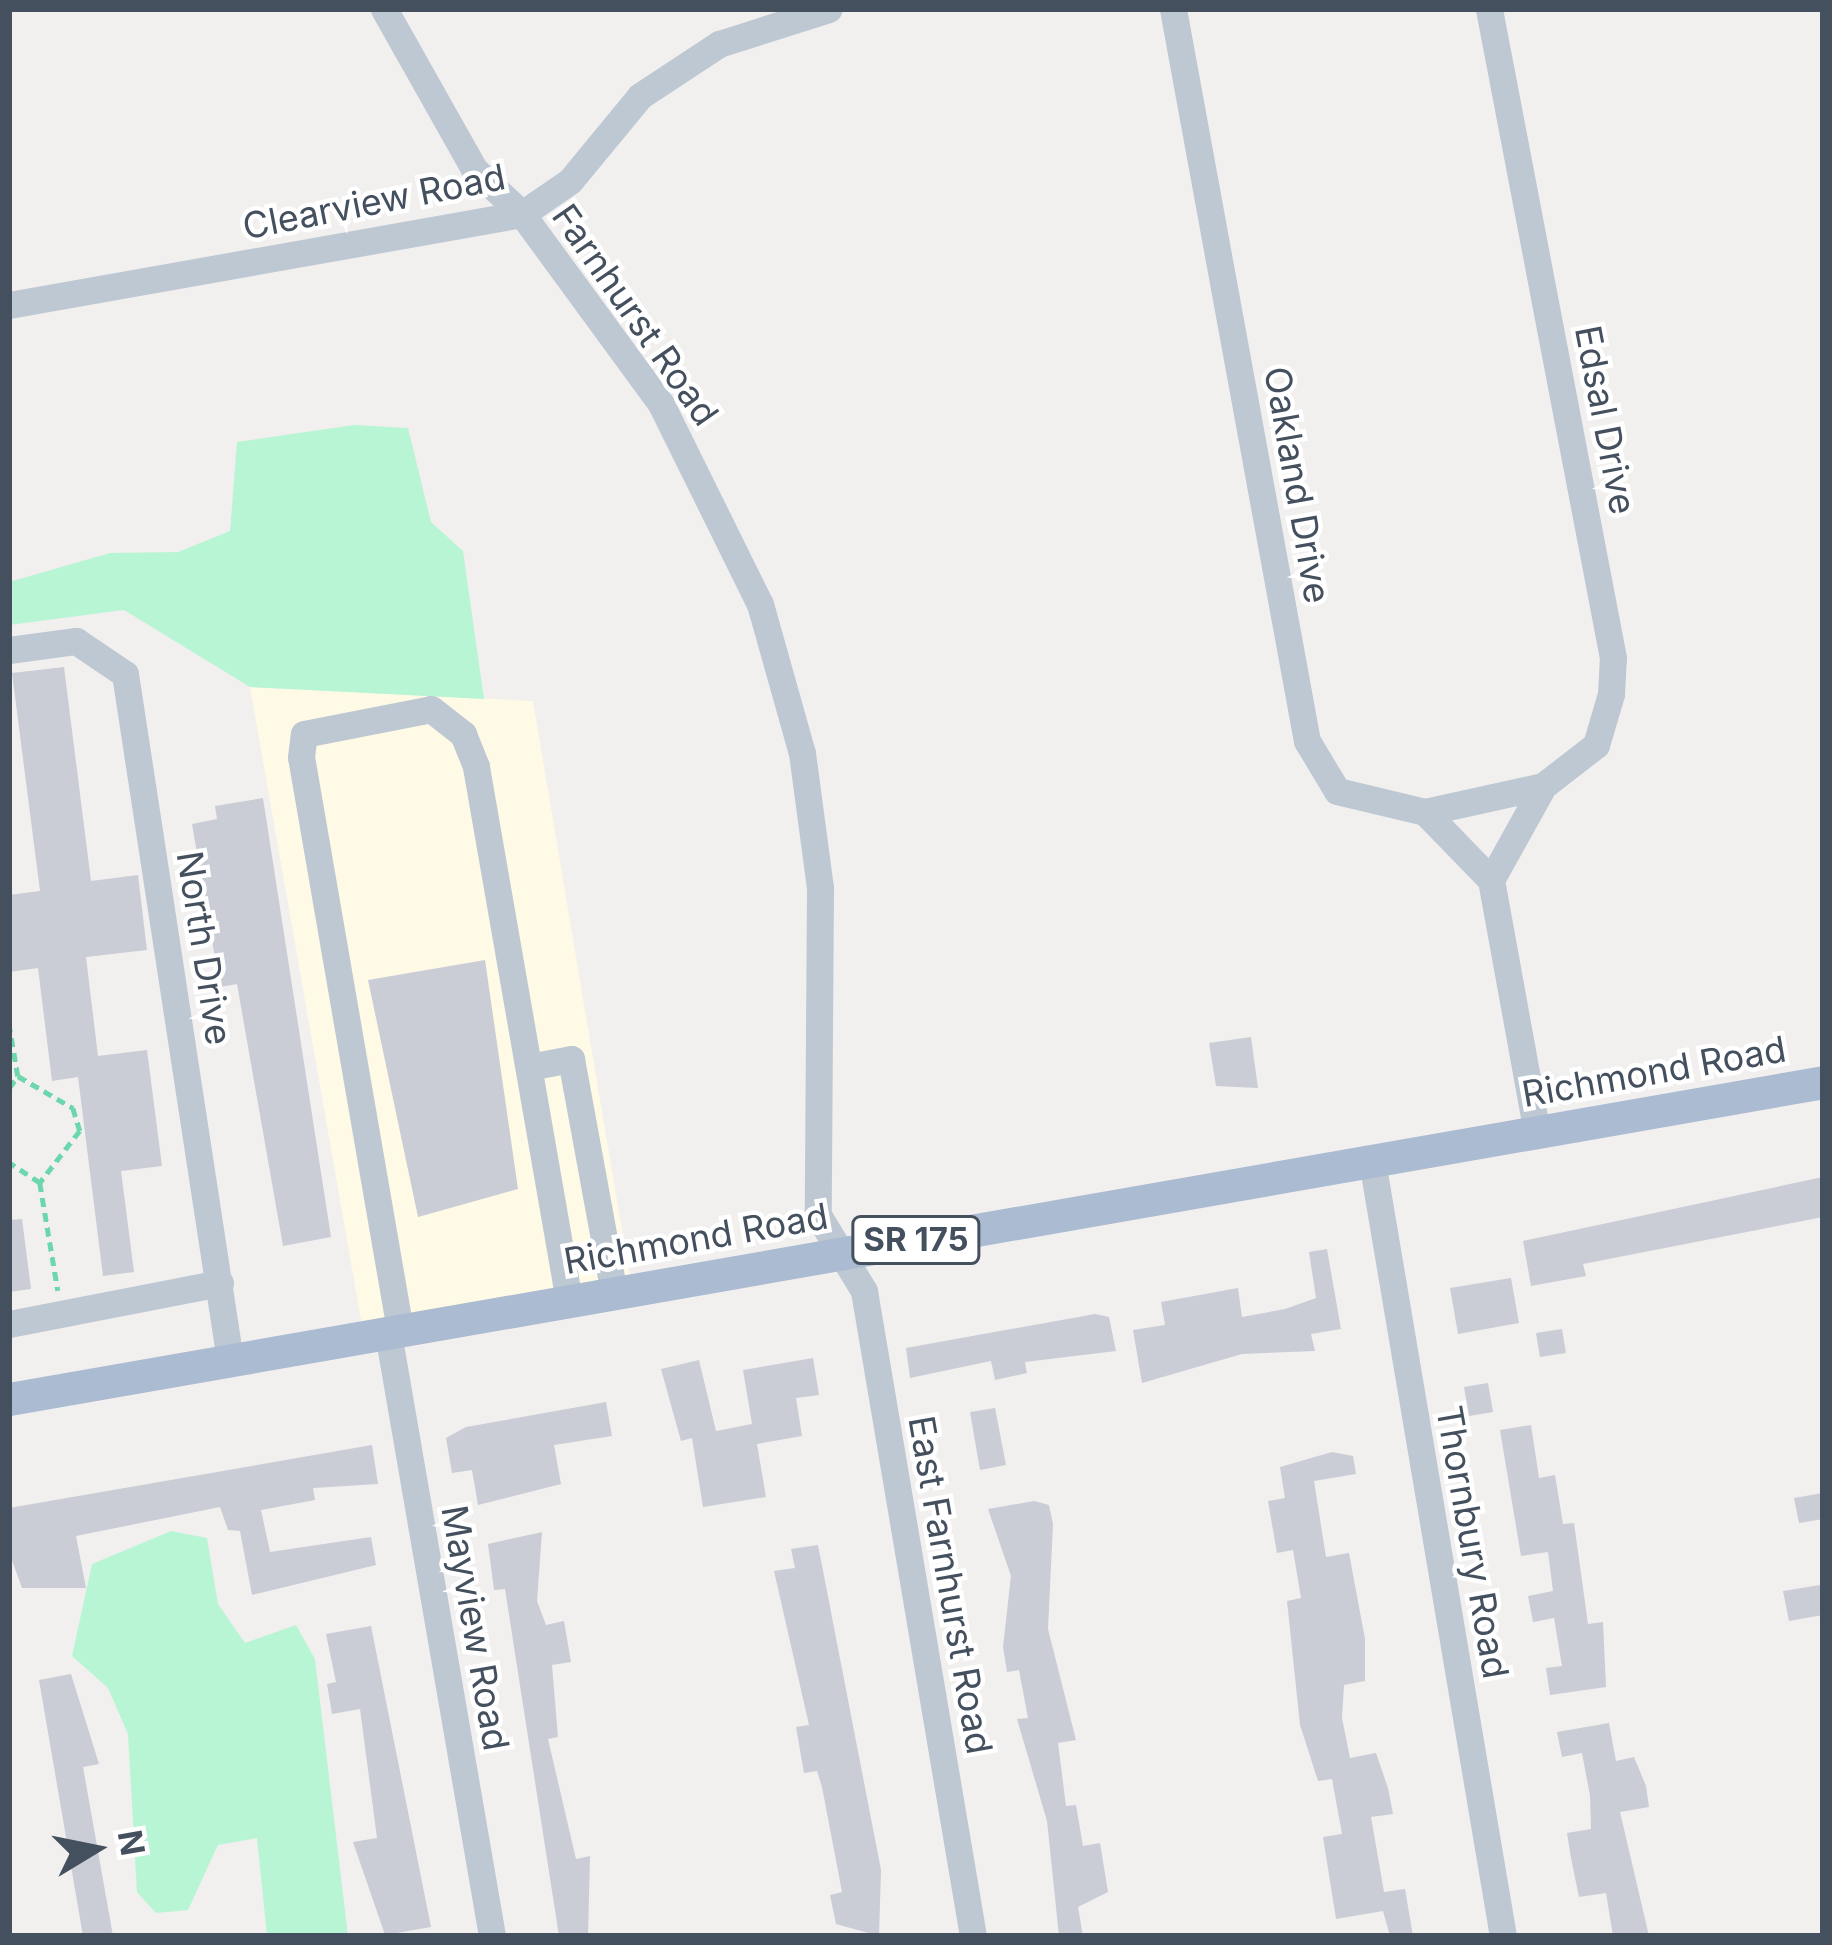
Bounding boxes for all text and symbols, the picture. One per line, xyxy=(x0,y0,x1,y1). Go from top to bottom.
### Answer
street label: Clearview Road xyxy=(239,155,509,249)
street label: Farnhurst Road xyxy=(543,196,727,434)
street label: Edsal Drive xyxy=(1566,322,1644,518)
street label: Oakland Drive xyxy=(1255,363,1339,607)
street label: North Drive xyxy=(167,848,241,1048)
street label: Richmond Road xyxy=(1519,1028,1789,1116)
street label: Richmond Road xyxy=(561,1195,831,1283)
road number: SR 175 xyxy=(850,1213,982,1267)
street label: Thornbury Road xyxy=(1427,1402,1517,1682)
street label: East Farnhurst Road xyxy=(899,1413,1001,1757)
street label: Mayview Road xyxy=(432,1502,518,1754)
north arrow xyxy=(36,1789,156,1909)
text: N xyxy=(110,1827,153,1859)

